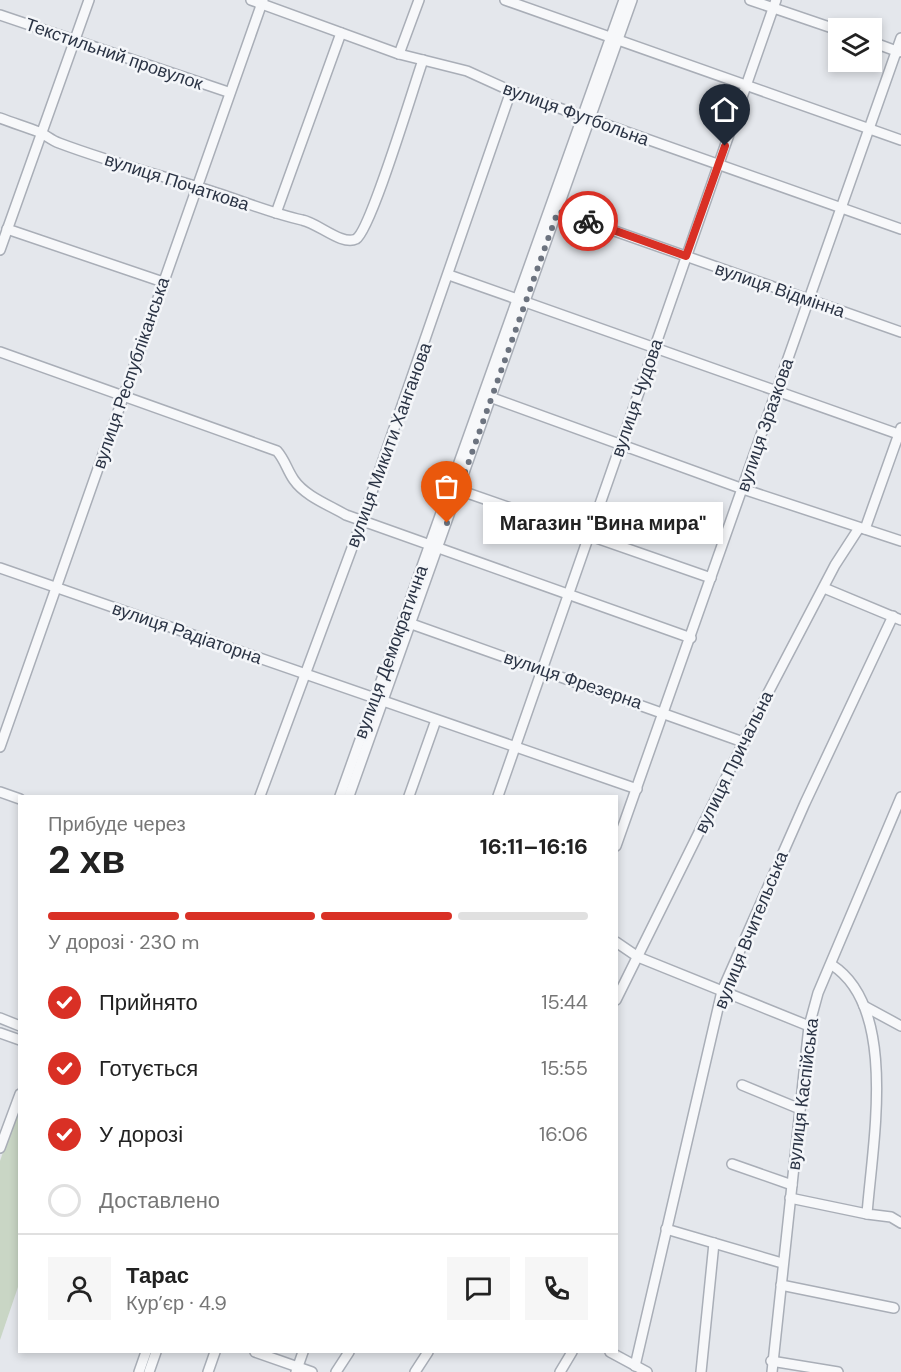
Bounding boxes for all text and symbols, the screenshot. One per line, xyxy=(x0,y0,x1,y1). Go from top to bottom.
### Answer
street label: Текстильний провулок xyxy=(22,12,206,96)
map controls xyxy=(828,18,882,72)
button: layers xyxy=(828,18,882,72)
street label: вулиця Футбольна xyxy=(500,76,653,152)
pin xyxy=(699,84,750,146)
icon: home xyxy=(708,93,741,126)
street label: вулиця Початкова xyxy=(102,147,253,217)
courier xyxy=(558,191,618,251)
icon: bike xyxy=(572,205,605,238)
street label: вулиця Відмінна xyxy=(712,257,849,324)
street label: вулиця Республіканська xyxy=(87,273,175,472)
street label: вулиця Чудова xyxy=(606,335,669,460)
street label: вулиця Микити Ханганова xyxy=(341,338,438,551)
street label: вулиця Зразкова xyxy=(731,354,799,495)
pin xyxy=(421,461,472,523)
icon: bag xyxy=(430,470,463,503)
callout: Магазин "Вина мира" xyxy=(483,502,723,544)
text: Магазин "Вина мира" xyxy=(500,510,706,536)
street label: вулиця Демократична xyxy=(348,561,434,742)
street label: вулиця Радіаторна xyxy=(109,596,266,670)
street label: вулиця Фрезерна xyxy=(501,645,646,715)
street label: вулиця Причальна xyxy=(689,686,779,837)
text: Прибуде через xyxy=(48,811,186,837)
text: 16:11–16:16 xyxy=(480,832,588,861)
text: 2 хв xyxy=(48,834,125,885)
street label: вулиця Вчительська xyxy=(708,847,794,1012)
text: У дорозі · 230 m xyxy=(48,929,199,955)
icon: check xyxy=(48,986,81,1019)
text: Прийнято xyxy=(99,988,198,1017)
text: 15:44 xyxy=(541,989,588,1015)
street label: вулиця Каспійська xyxy=(782,1016,824,1171)
icon: check xyxy=(48,1052,81,1085)
text: Готується xyxy=(99,1054,198,1083)
text: 15:55 xyxy=(541,1055,588,1081)
icon: check xyxy=(48,1118,81,1151)
text: У дорозі xyxy=(99,1120,183,1149)
text: 16:06 xyxy=(539,1121,588,1147)
text: Доставлено xyxy=(99,1186,220,1215)
button: person xyxy=(48,1257,111,1320)
button: chat xyxy=(447,1257,510,1320)
button: phone xyxy=(525,1257,588,1320)
text: Тарас xyxy=(126,1261,189,1290)
text: Кур’єр · 4.9 xyxy=(126,1290,227,1316)

